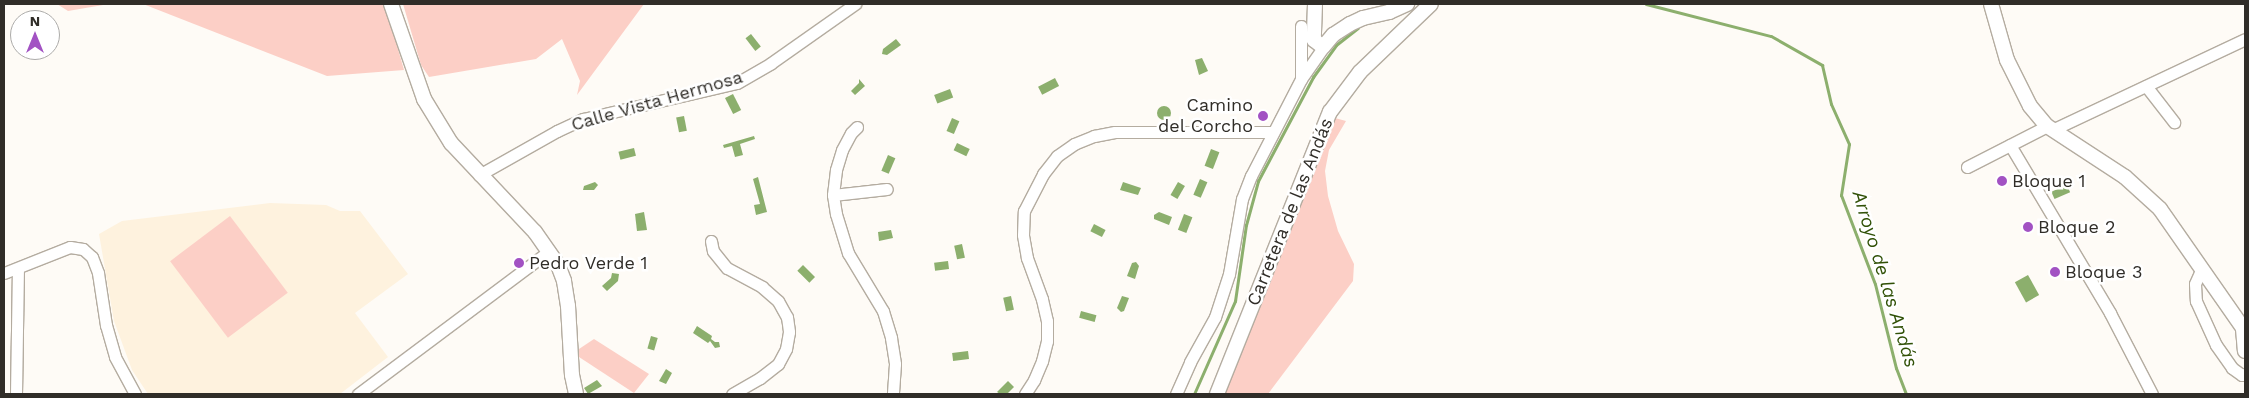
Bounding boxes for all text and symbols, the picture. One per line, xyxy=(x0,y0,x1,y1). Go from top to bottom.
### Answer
north arrow xyxy=(10,10,60,60)
text: N xyxy=(30,13,40,29)
street label: Calle Vista Hermosa xyxy=(568,66,746,136)
place label: Camino del Corcho xyxy=(1157,95,1253,138)
marker: Camino del Corcho xyxy=(1257,110,1269,122)
street label: Carretera de las Andás xyxy=(1242,115,1338,309)
place label: Bloque 1 xyxy=(2012,170,2086,192)
marker: Bloque 1 xyxy=(1996,175,2008,187)
water label: Arroyo de las Andás xyxy=(1847,188,1923,370)
place label: Bloque 2 xyxy=(2038,216,2115,238)
marker: Bloque 2 xyxy=(2022,221,2034,233)
place label: Pedro Verde 1 xyxy=(529,252,649,274)
marker: Pedro Verde 1 xyxy=(513,257,525,269)
place label: Bloque 3 xyxy=(2065,261,2142,283)
marker: Bloque 3 xyxy=(2049,266,2061,278)

